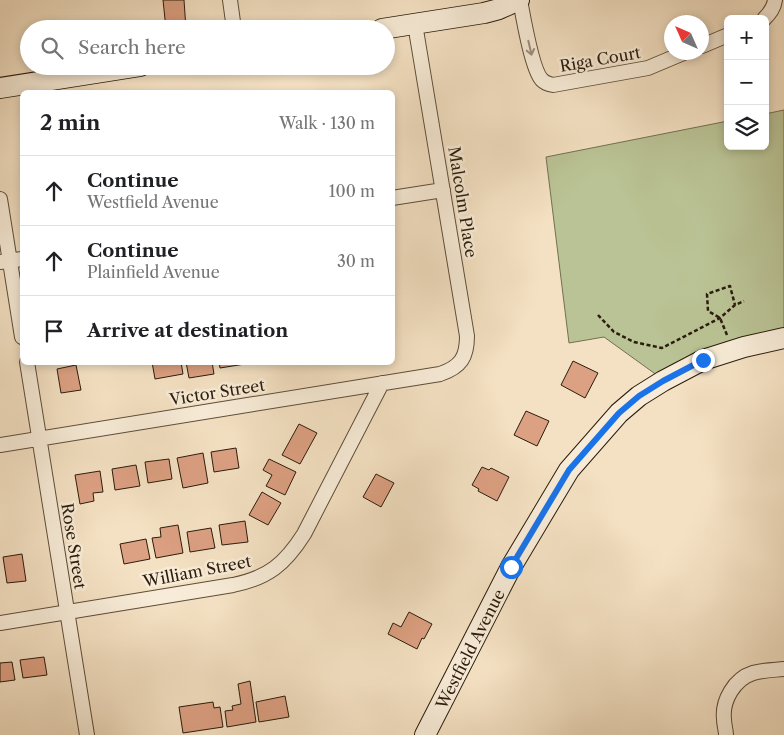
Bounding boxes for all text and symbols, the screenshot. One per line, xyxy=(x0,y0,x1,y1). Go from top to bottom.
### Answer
north arrow xyxy=(664,15,709,60)
map controls xyxy=(724,15,769,150)
button: + xyxy=(724,15,769,60)
search box xyxy=(20,20,395,75)
icon: search xyxy=(38,34,66,62)
text: Search here xyxy=(78,36,186,59)
one-way arrow xyxy=(526,39,535,55)
street label: Riga Court xyxy=(558,42,642,76)
button: − xyxy=(724,60,769,105)
button: layers xyxy=(724,105,769,150)
text: 2 min xyxy=(40,110,100,135)
text: Walk · 130 m xyxy=(279,113,375,133)
street label: Malcolm Place xyxy=(444,145,482,259)
text: Continue xyxy=(87,169,179,192)
icon: ahead xyxy=(40,177,68,205)
text: 100 m xyxy=(329,181,375,201)
text: Westfield Avenue xyxy=(87,192,219,212)
text: Continue xyxy=(87,239,179,262)
icon: ahead xyxy=(40,247,68,275)
text: 30 m xyxy=(337,251,375,271)
text: Plainfield Avenue xyxy=(87,262,220,282)
icon: arrive xyxy=(40,317,68,345)
text: Arrive at destination xyxy=(87,319,288,342)
route end xyxy=(692,349,715,372)
street label: Victor Street xyxy=(167,375,266,410)
street label: Rose Street xyxy=(57,502,91,591)
street label: William Street xyxy=(140,551,253,591)
route start xyxy=(500,556,523,579)
street label: Westfield Avenue xyxy=(431,586,509,713)

